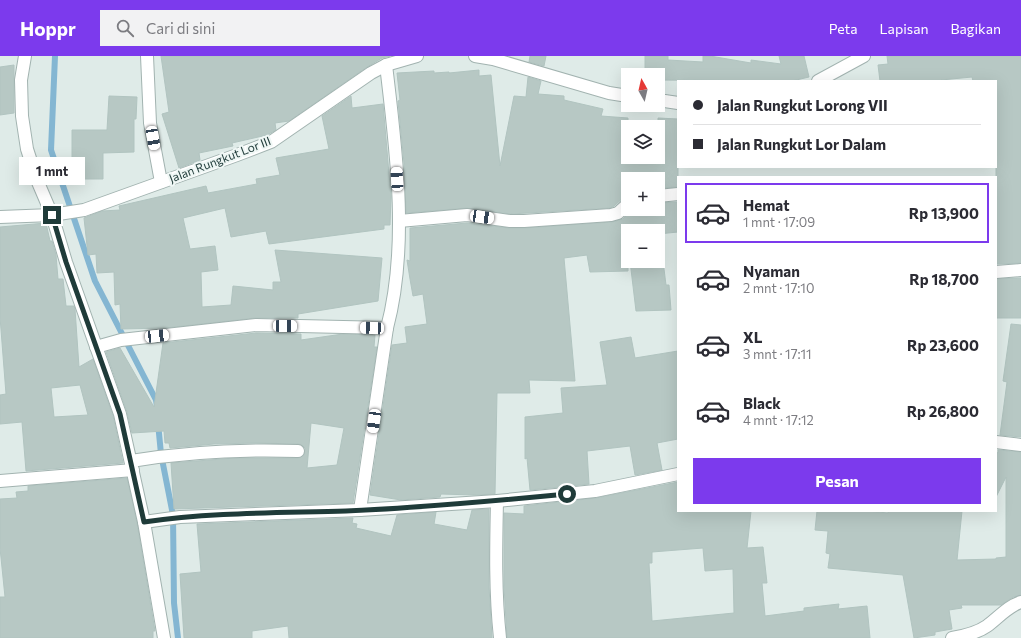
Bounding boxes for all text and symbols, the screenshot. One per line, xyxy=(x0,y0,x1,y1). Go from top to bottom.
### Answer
search box xyxy=(100,10,380,46)
text: Hoppr xyxy=(20,17,76,40)
icon: search xyxy=(114,17,136,39)
text: Cari di sini xyxy=(146,19,215,37)
text: Peta xyxy=(829,20,858,37)
text: Lapisan xyxy=(880,20,929,37)
text: Bagikan xyxy=(951,20,1001,37)
north arrow xyxy=(621,68,665,112)
map controls xyxy=(621,68,665,268)
text: Jalan Rungkut Lorong VII xyxy=(717,96,888,114)
button: layers xyxy=(621,120,665,164)
car xyxy=(145,125,161,151)
street label: Jalan Rungkut Lor III xyxy=(167,133,273,186)
text: Jalan Rungkut Lor Dalam xyxy=(717,135,886,153)
callout: 1 mnt xyxy=(19,157,85,185)
text: 1 mnt xyxy=(36,163,68,179)
car xyxy=(390,167,404,191)
button: + xyxy=(621,172,665,216)
icon: car xyxy=(695,195,731,231)
text: Hemat xyxy=(743,196,789,214)
text: Rp 13,900 xyxy=(909,204,979,222)
route end xyxy=(43,206,61,224)
car xyxy=(469,209,495,225)
text: 1 mnt · 17:09 xyxy=(743,214,815,230)
button: − xyxy=(621,224,665,268)
icon: car xyxy=(695,261,731,297)
text: Nyaman xyxy=(743,262,800,280)
text: Rp 18,700 xyxy=(909,270,979,288)
text: 2 mnt · 17:10 xyxy=(743,280,814,296)
car xyxy=(273,320,297,332)
car xyxy=(360,322,384,334)
icon: car xyxy=(695,327,731,363)
text: XL xyxy=(743,328,762,346)
car xyxy=(144,329,170,343)
text: Rp 23,600 xyxy=(907,336,979,354)
text: 3 mnt · 17:11 xyxy=(743,346,812,362)
icon: car xyxy=(695,393,731,429)
text: Black xyxy=(743,394,781,412)
text: Rp 26,800 xyxy=(907,402,979,420)
car xyxy=(366,408,382,434)
text: 4 mnt · 17:12 xyxy=(743,412,814,428)
button: Pesan xyxy=(693,458,981,504)
route start xyxy=(558,485,576,503)

